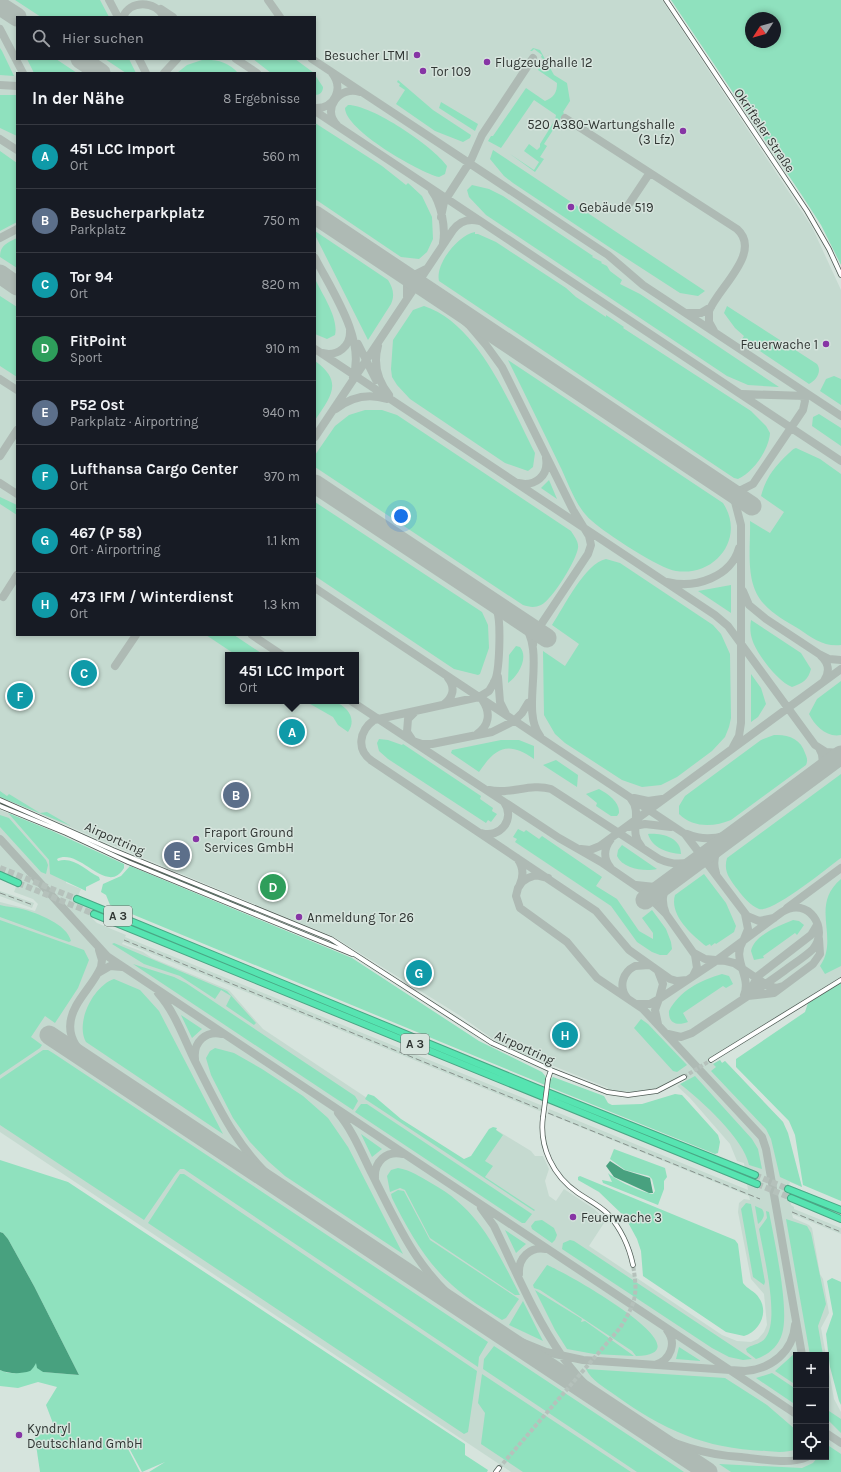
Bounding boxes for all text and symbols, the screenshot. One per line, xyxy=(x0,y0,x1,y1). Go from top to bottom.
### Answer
north arrow xyxy=(745,12,781,48)
search box xyxy=(16,16,316,60)
icon: search xyxy=(30,27,52,49)
text: Hier suchen xyxy=(62,29,144,47)
place label: Besucher LTMI xyxy=(324,48,409,63)
marker: Besucher LTMI xyxy=(412,50,422,60)
place label: Flugzeughalle 12 xyxy=(495,55,593,70)
marker: Flugzeughalle 12 xyxy=(482,57,492,67)
place label: Tor 109 xyxy=(431,64,471,79)
marker: Tor 109 xyxy=(418,66,428,76)
street label: Okrifteler Straße xyxy=(731,86,798,175)
text: In der Nähe xyxy=(32,88,124,108)
text: 8 Ergebnisse xyxy=(223,91,300,106)
place label: 520 A380-Wartungshalle (3 Lfz) xyxy=(527,117,675,147)
marker: 520 A380-Wartungshalle (3 Lfz) xyxy=(678,126,688,136)
text: 451 LCC Import xyxy=(70,140,175,158)
text: A xyxy=(41,149,49,164)
text: 560 m xyxy=(262,149,300,164)
text: Ort xyxy=(70,158,88,173)
place label: Gebäude 519 xyxy=(579,200,653,215)
marker: Gebäude 519 xyxy=(566,202,576,212)
text: Besucherparkplatz xyxy=(70,204,205,222)
text: B xyxy=(41,213,49,228)
text: 750 m xyxy=(264,213,300,228)
text: Parkplatz xyxy=(70,222,126,237)
text: Tor 94 xyxy=(70,268,113,286)
text: C xyxy=(41,277,49,292)
text: 820 m xyxy=(262,277,300,292)
text: Ort xyxy=(70,286,88,301)
text: FitPoint xyxy=(70,332,126,350)
place label: Feuerwache 1 xyxy=(740,337,818,352)
marker: Feuerwache 1 xyxy=(821,339,831,349)
text: D xyxy=(41,341,49,356)
text: 910 m xyxy=(265,341,300,356)
text: Sport xyxy=(70,350,102,365)
text: P52 Ost xyxy=(70,396,124,414)
text: E xyxy=(41,405,49,420)
text: 940 m xyxy=(262,405,300,420)
text: Parkplatz · Airportring xyxy=(70,414,198,429)
text: Lufthansa Cargo Center xyxy=(70,460,238,478)
text: F xyxy=(41,469,49,484)
text: 970 m xyxy=(263,469,300,484)
text: Ort xyxy=(70,478,88,493)
your location xyxy=(391,506,411,526)
text: 467 (P 58) xyxy=(70,524,142,542)
text: G xyxy=(41,533,49,548)
text: 1.1 km xyxy=(267,533,300,548)
text: Ort · Airportring xyxy=(70,542,161,557)
text: 473 IFM / Winterdienst xyxy=(70,588,234,606)
text: H xyxy=(40,597,50,612)
text: 1.3 km xyxy=(263,597,300,612)
text: Ort xyxy=(70,606,88,621)
popup xyxy=(225,652,359,704)
pin: C xyxy=(71,658,97,688)
text: 451 LCC Import xyxy=(239,662,345,680)
text: Ort xyxy=(239,680,257,695)
pin: F xyxy=(7,681,33,711)
pin: A xyxy=(279,717,305,747)
pin: B xyxy=(223,780,249,810)
street label: Airportring xyxy=(82,819,148,859)
place label: Fraport Ground Services GmbH xyxy=(204,825,294,855)
marker: Fraport Ground Services GmbH xyxy=(191,834,201,844)
pin: E xyxy=(164,840,190,870)
pin: D xyxy=(260,872,286,902)
road number: A 3 xyxy=(104,906,132,926)
place label: Anmeldung Tor 26 xyxy=(307,910,414,925)
marker: Anmeldung Tor 26 xyxy=(294,912,304,922)
pin: G xyxy=(406,958,432,988)
pin: H xyxy=(552,1020,578,1050)
street label: Airportring xyxy=(493,1027,558,1068)
road number: A 3 xyxy=(401,1034,429,1054)
place label: Feuerwache 3 xyxy=(581,1210,662,1225)
marker: Feuerwache 3 xyxy=(568,1212,578,1222)
map controls xyxy=(793,1352,829,1460)
button: + xyxy=(793,1352,829,1388)
button: − xyxy=(793,1388,829,1424)
place label: Kyndryl Deutschland GmbH xyxy=(27,1421,143,1451)
button: locate xyxy=(793,1424,829,1460)
marker: Kyndryl Deutschland GmbH xyxy=(14,1430,24,1440)

